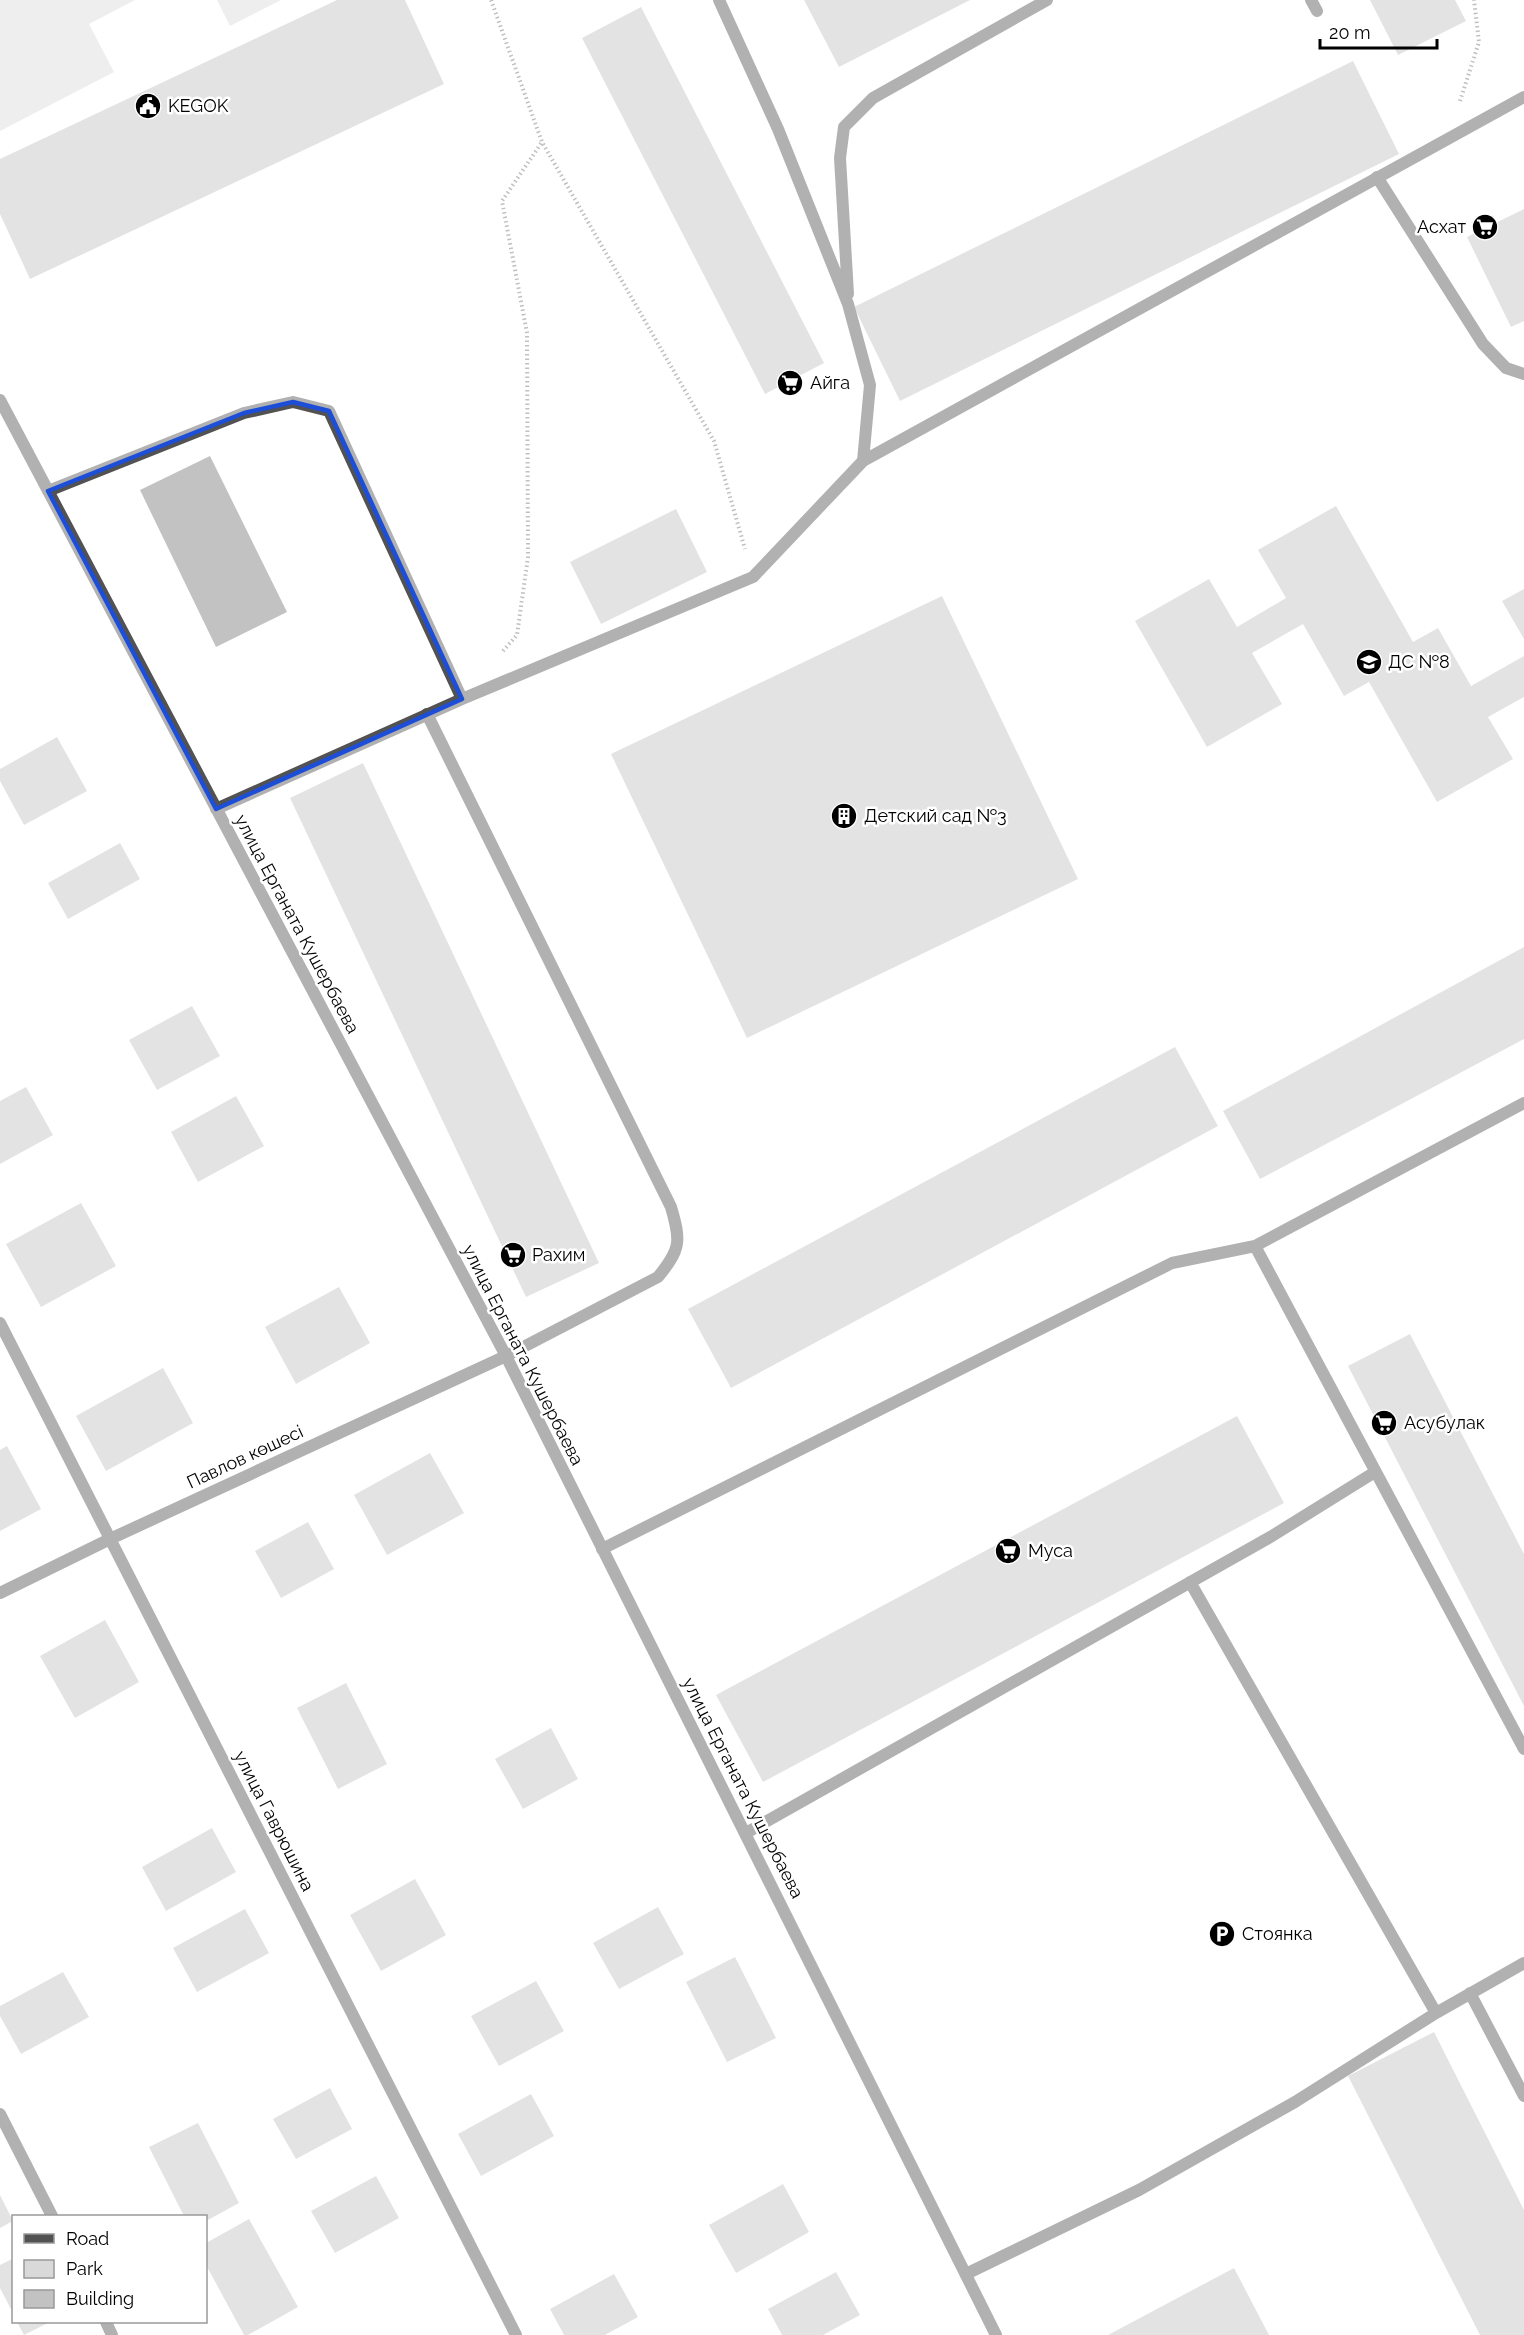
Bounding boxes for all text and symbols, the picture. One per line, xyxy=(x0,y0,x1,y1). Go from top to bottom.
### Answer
scale bar xyxy=(1320,12,1437,50)
text: 20 m xyxy=(1329,22,1371,43)
public building icon: KEGOK xyxy=(133,91,163,121)
place label: KEGOK xyxy=(168,95,229,116)
supermarket icon: Асхат xyxy=(1470,212,1500,242)
place label: Асхат xyxy=(1417,216,1466,237)
supermarket icon: Айга xyxy=(775,368,805,398)
place label: Айга xyxy=(810,372,850,393)
school or university icon: ДС №8 xyxy=(1354,647,1384,677)
place label: ДС №8 xyxy=(1388,651,1450,672)
building icon: Детский сад №3 xyxy=(829,801,859,831)
place label: Детский сад №3 xyxy=(864,805,1007,826)
street label: улица Ерганата Кушербаева xyxy=(231,811,364,1037)
supermarket icon: Рахим xyxy=(498,1240,528,1270)
street label: улица Ерганата Кушербаева xyxy=(458,1241,588,1469)
place label: Рахим xyxy=(532,1244,585,1265)
supermarket icon: Асубулак xyxy=(1369,1408,1399,1438)
place label: Асубулак xyxy=(1404,1412,1485,1433)
street label: Павлов көшесі xyxy=(183,1420,306,1493)
supermarket icon: Муса xyxy=(993,1536,1023,1566)
place label: Муса xyxy=(1028,1540,1073,1561)
street label: улица Ерганата Кушербаева xyxy=(678,1674,808,1902)
street label: улица Гаврюшина xyxy=(230,1747,319,1894)
parking icon: Стоянка xyxy=(1207,1919,1237,1949)
place label: Стоянка xyxy=(1242,1923,1313,1944)
legend xyxy=(12,2215,207,2323)
text: Road xyxy=(66,2228,109,2249)
text: Park xyxy=(66,2258,103,2279)
text: Building xyxy=(66,2288,134,2309)

